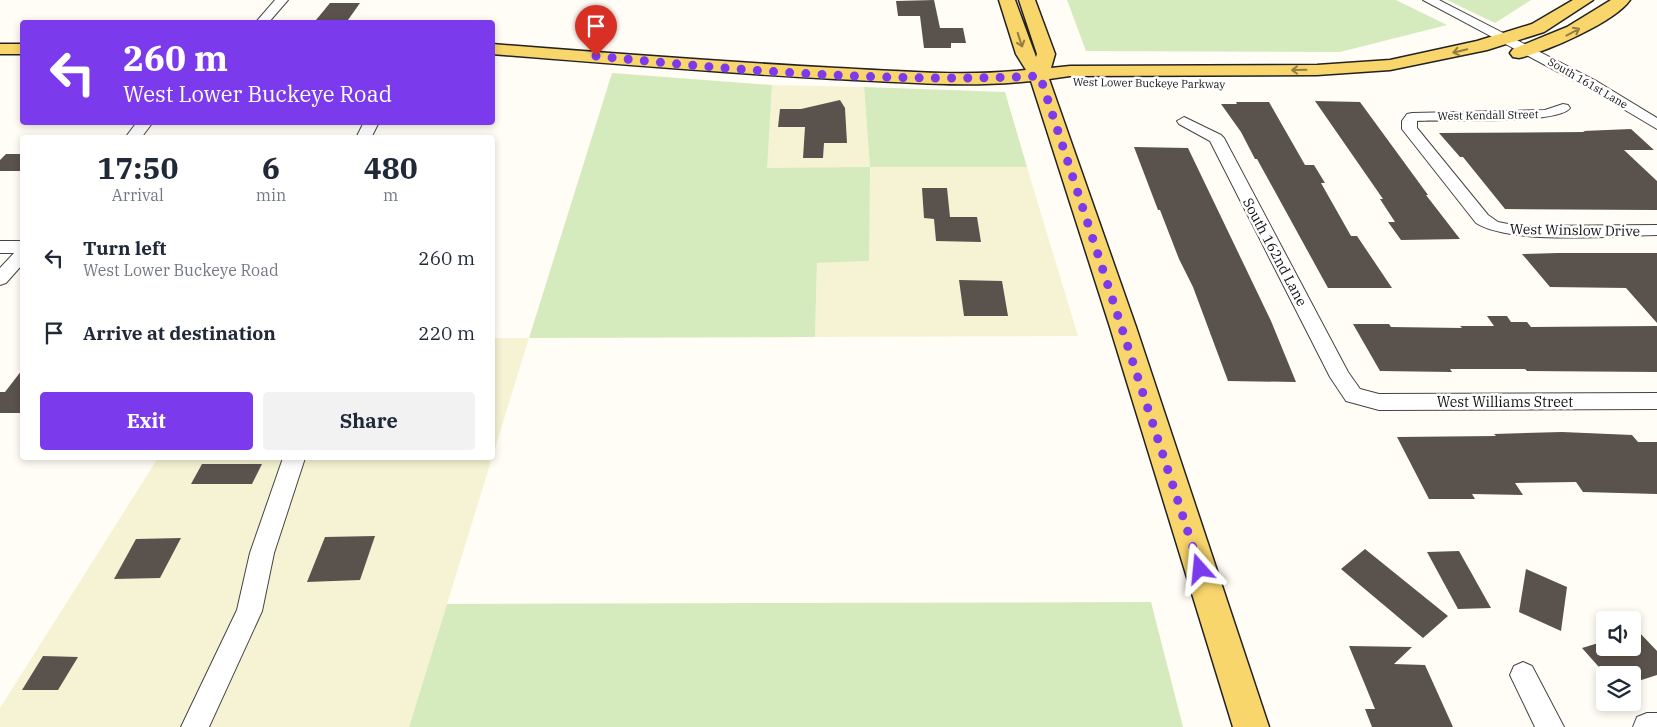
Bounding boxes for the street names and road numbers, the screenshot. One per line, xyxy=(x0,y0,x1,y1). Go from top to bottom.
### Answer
street label: South 161st Lane xyxy=(1546,54,1630,112)
street label: West Lower Buckeye Parkway xyxy=(1073,75,1225,91)
street label: West Kendall Street xyxy=(1437,107,1539,123)
street label: South 162nd Lane xyxy=(1239,195,1311,309)
street label: West Winslow Drive xyxy=(1510,220,1640,240)
street label: West Williams Street xyxy=(1437,393,1573,411)

